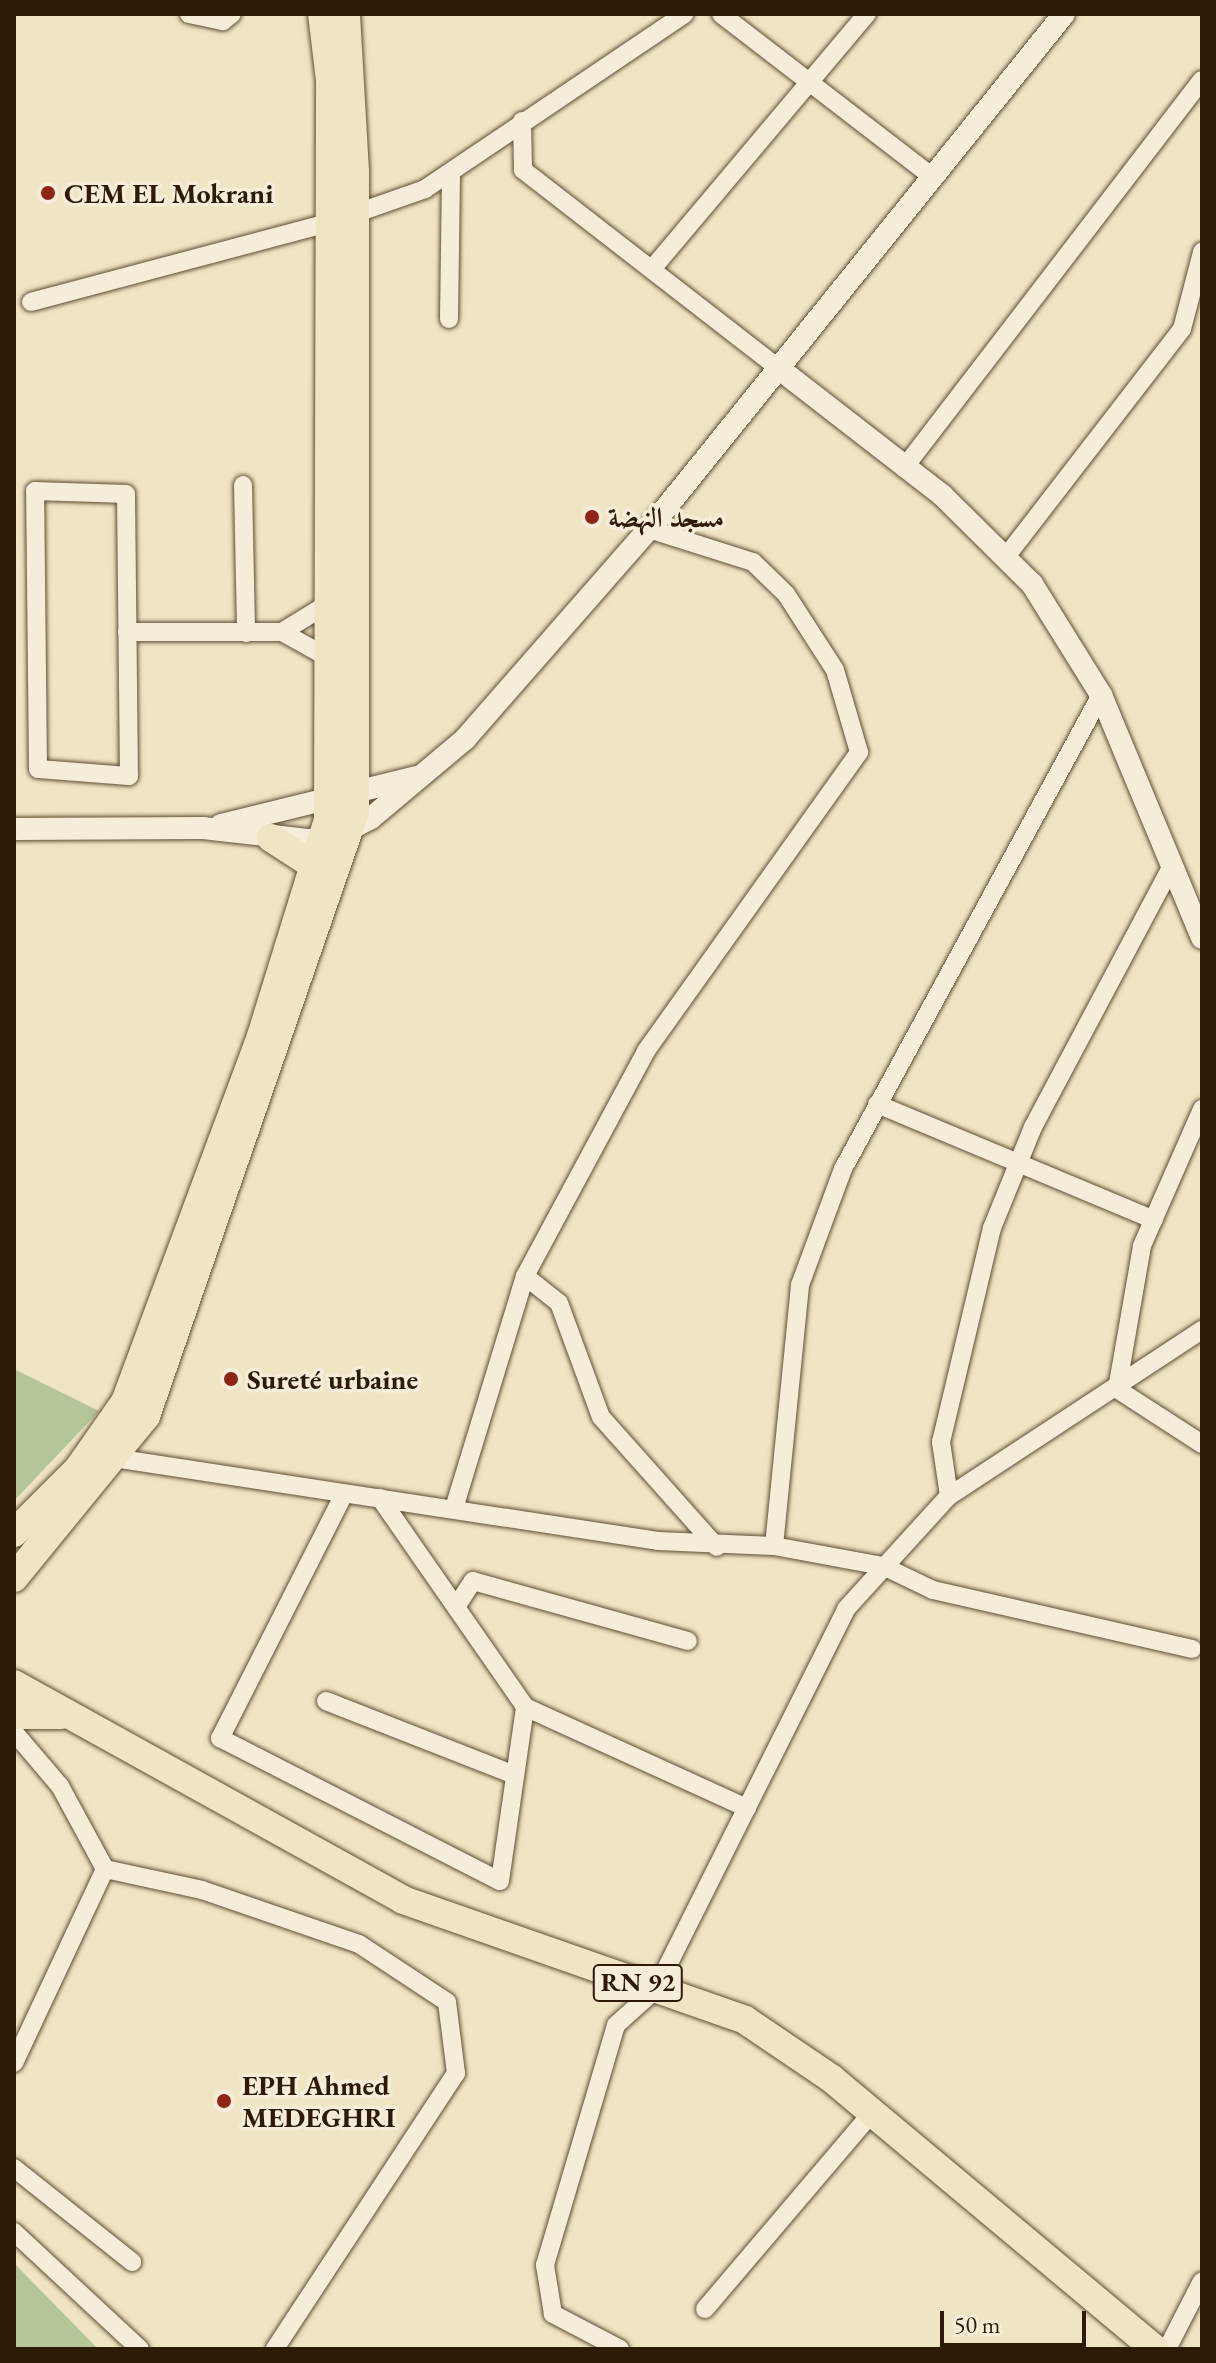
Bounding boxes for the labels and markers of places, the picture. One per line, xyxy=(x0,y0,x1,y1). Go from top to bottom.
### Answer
place label: CEM EL Mokrani xyxy=(64,176,273,210)
marker: CEM EL Mokrani xyxy=(39,184,57,202)
place label: مسجد النهضة xyxy=(608,500,724,534)
marker: مسجد النهضة xyxy=(583,508,601,526)
place label: Sureté urbaine xyxy=(247,1362,418,1396)
marker: Sureté urbaine xyxy=(222,1370,240,1388)
place label: EPH Ahmed MEDEGHRI xyxy=(242,2068,395,2134)
marker: EPH Ahmed MEDEGHRI xyxy=(213,2090,235,2112)

